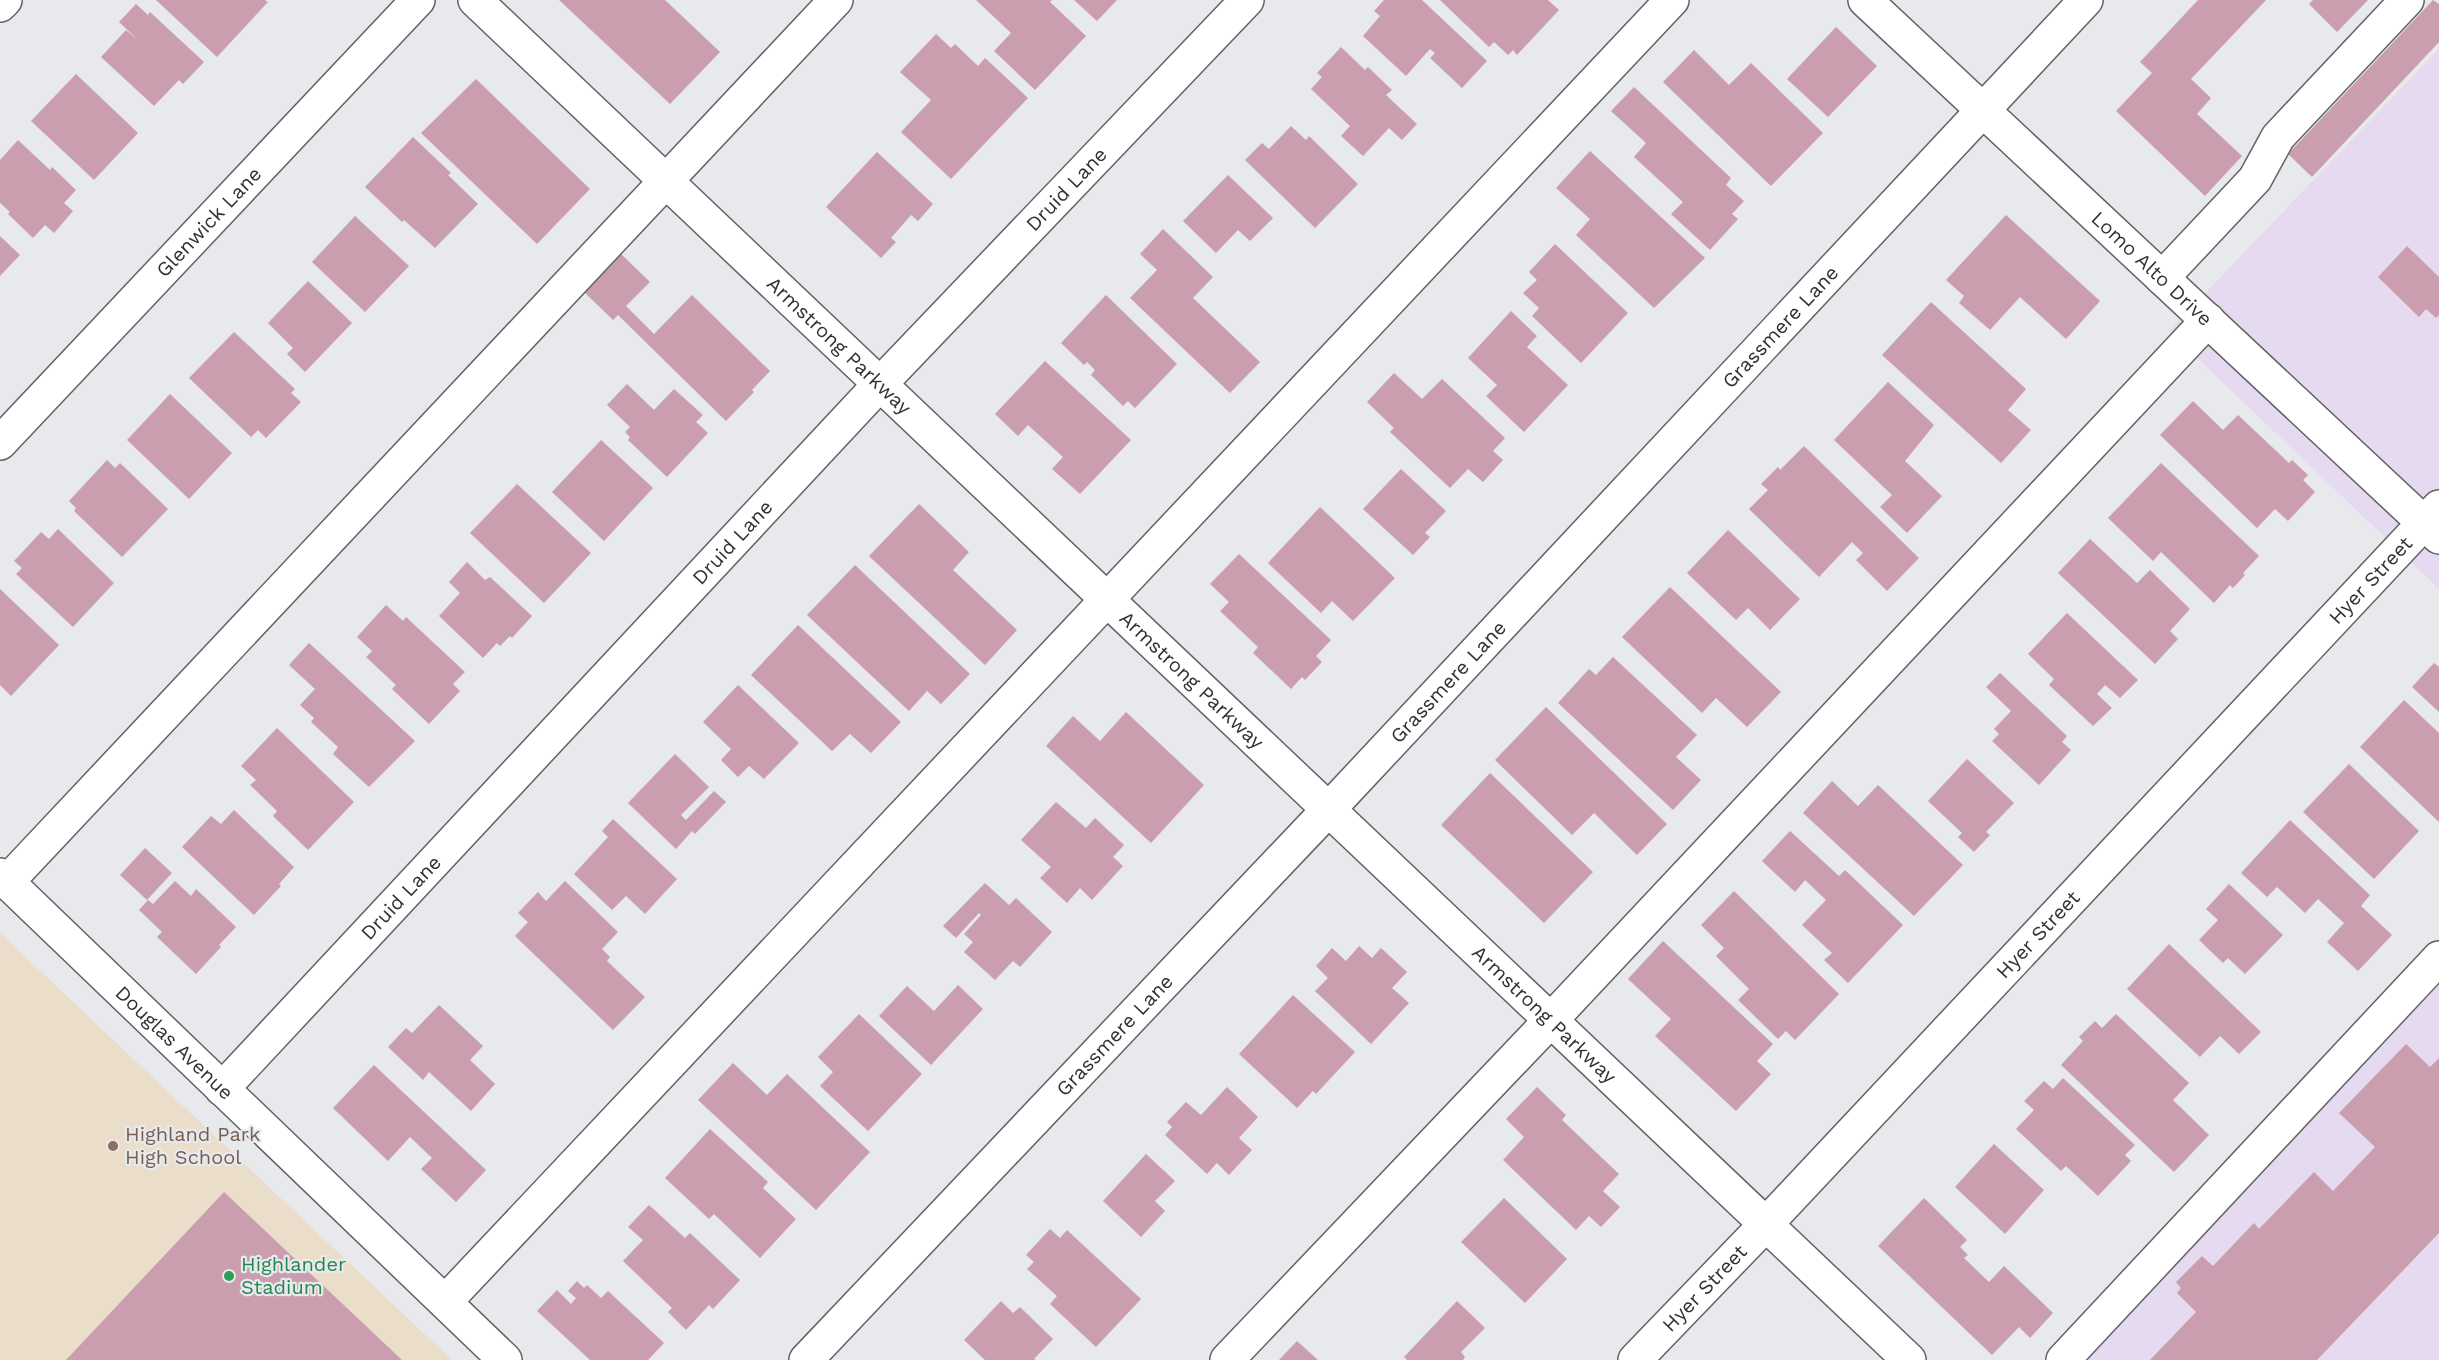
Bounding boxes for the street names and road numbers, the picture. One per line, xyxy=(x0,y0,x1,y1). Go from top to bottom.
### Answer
street label: Druid Lane xyxy=(1021,142,1112,236)
street label: Glenwick Lane xyxy=(151,162,266,282)
street label: Lomo Alto Drive xyxy=(2087,206,2217,331)
street label: Grassmere Lane xyxy=(1717,261,1843,393)
street label: Armstrong Parkway xyxy=(762,271,917,420)
street label: Druid Lane xyxy=(687,495,778,589)
street label: Hyer Street xyxy=(2324,531,2418,629)
street label: Armstrong Parkway xyxy=(1115,606,1269,754)
street label: Grassmere Lane xyxy=(1385,615,1511,748)
street label: Druid Lane xyxy=(356,850,446,945)
street label: Hyer Street xyxy=(1991,885,2085,983)
street label: Armstrong Parkway xyxy=(1467,940,1622,1089)
street label: Grassmere Lane xyxy=(1051,969,1178,1101)
street label: Douglas Avenue xyxy=(111,981,238,1105)
street label: Hyer Street xyxy=(1657,1239,1752,1336)

